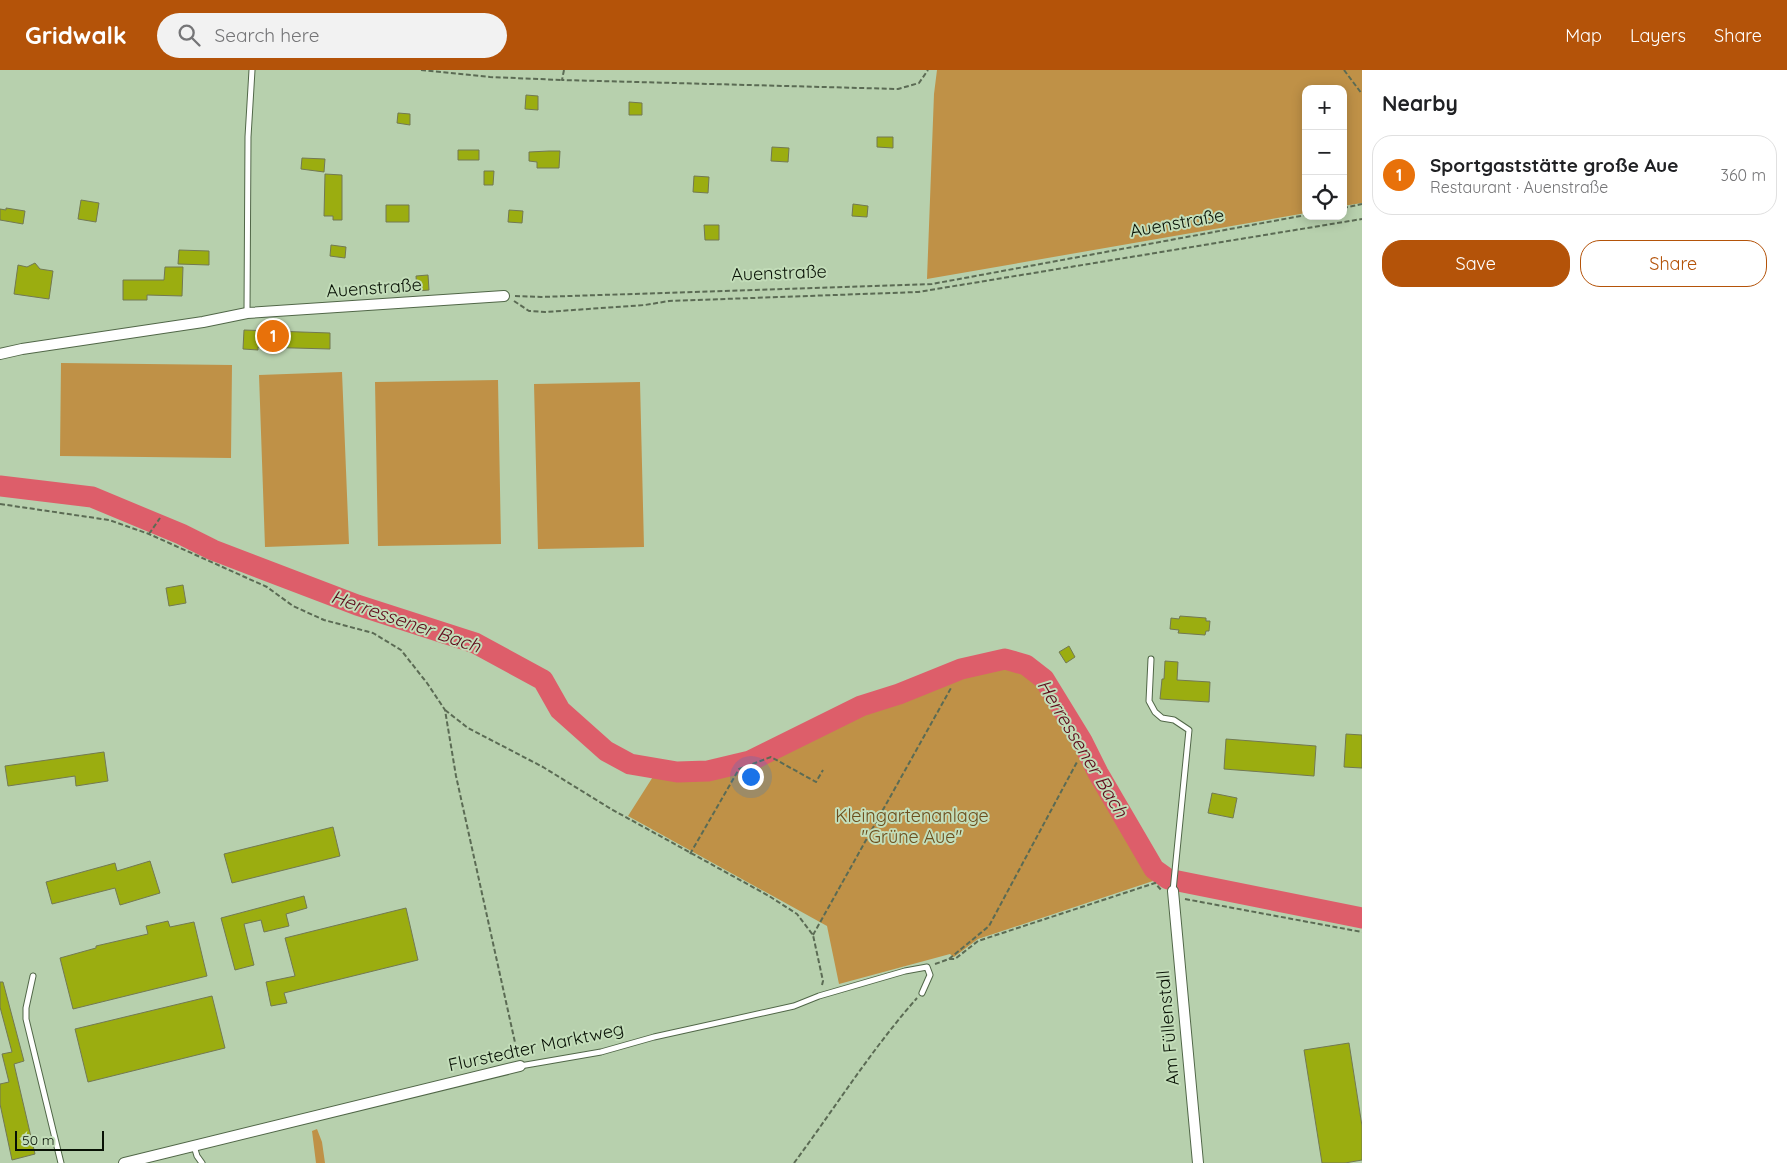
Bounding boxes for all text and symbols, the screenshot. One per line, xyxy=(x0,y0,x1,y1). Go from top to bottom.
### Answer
search box xyxy=(157,13,507,58)
text: Gridwalk xyxy=(25,20,127,50)
icon: search xyxy=(175,21,203,49)
text: Search here xyxy=(215,23,319,47)
text: Map xyxy=(1565,24,1602,47)
text: Layers xyxy=(1630,24,1686,47)
text: Share xyxy=(1714,24,1762,47)
map controls xyxy=(1302,85,1347,220)
button: + xyxy=(1302,85,1347,130)
text: Nearby xyxy=(1382,90,1458,116)
button: − xyxy=(1302,130,1347,175)
text: Sportgaststätte große Aue xyxy=(1430,153,1678,177)
text: 1 xyxy=(1396,165,1402,185)
text: 360 m xyxy=(1721,165,1766,185)
button: locate xyxy=(1302,175,1347,220)
text: Restaurant · Auenstraße xyxy=(1430,177,1608,197)
street label: Auenstraße xyxy=(1128,203,1226,242)
button: Save xyxy=(1382,240,1570,287)
button: Share xyxy=(1580,240,1767,287)
street label: Auenstraße xyxy=(731,259,827,286)
street label: Auenstraße xyxy=(326,273,422,302)
pin: 1 xyxy=(257,317,289,355)
water label: Herressener Bach xyxy=(328,584,485,658)
water label: Herressener Bach xyxy=(1032,675,1134,822)
your location xyxy=(738,764,764,790)
park label: Kleingartenanlage "Grüne Aue" xyxy=(835,804,989,848)
street label: Am Füllenstall xyxy=(1151,969,1184,1087)
street label: Flurstedter Marktweg xyxy=(446,1017,626,1076)
scale bar xyxy=(15,1128,104,1151)
text: 50 m xyxy=(22,1131,55,1149)

